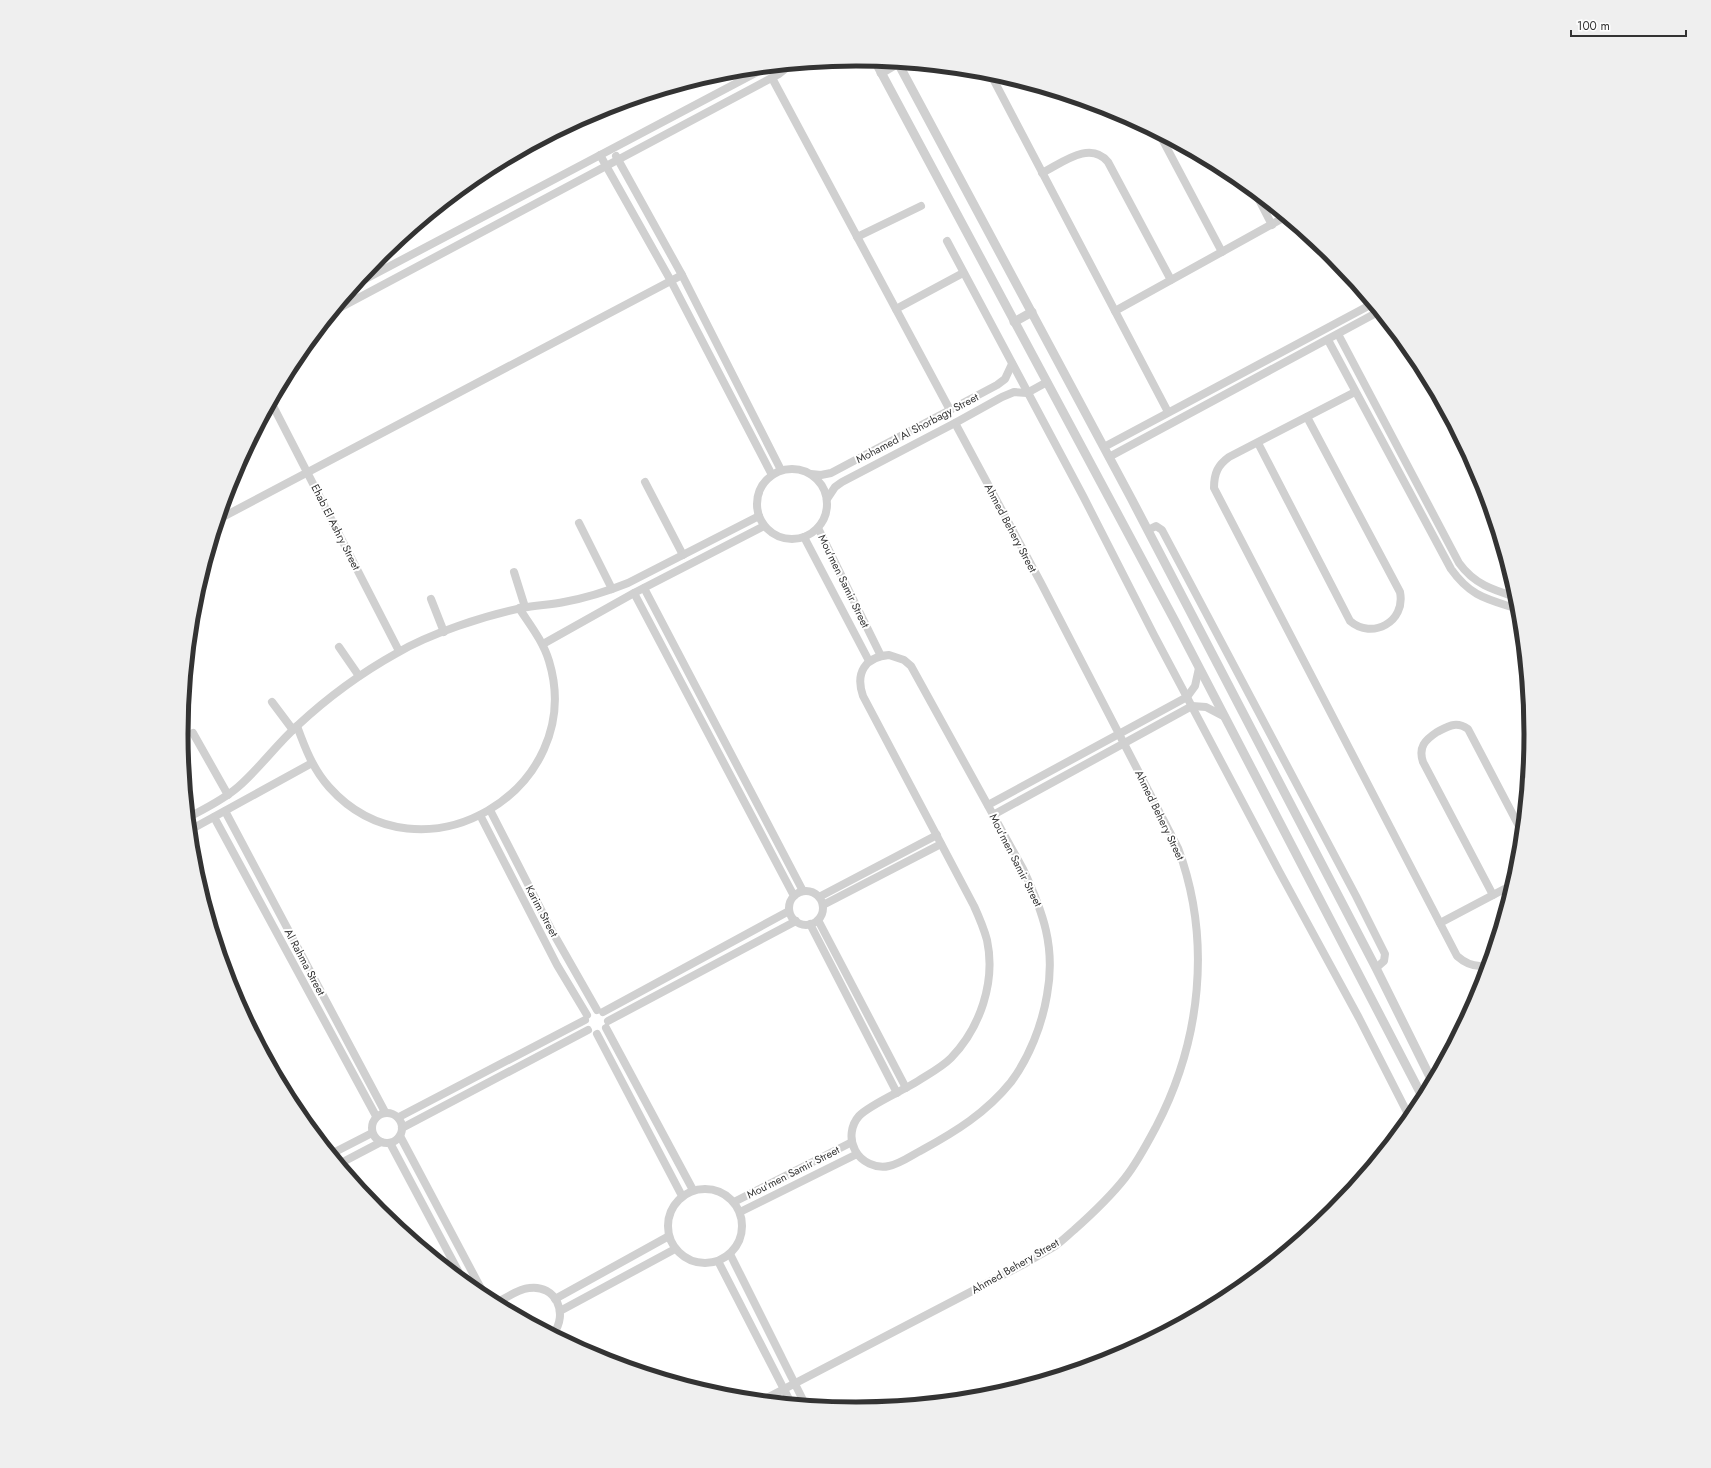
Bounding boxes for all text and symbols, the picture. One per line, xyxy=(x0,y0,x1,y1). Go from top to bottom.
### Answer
scale bar xyxy=(1571,12,1686,38)
text: 100 m xyxy=(1577,17,1610,35)
street label: Mohamed Al Shorbagy Street xyxy=(853,389,981,467)
street label: Ehab El Ashry Street xyxy=(307,481,365,573)
street label: Ahmed Behery Street xyxy=(981,481,1041,576)
street label: Mou'men Samir Street xyxy=(814,532,874,631)
street label: Ahmed Behery Street xyxy=(1131,767,1189,863)
street label: Mou'men Samir Street xyxy=(986,811,1047,910)
street label: Karim Street xyxy=(522,882,562,940)
street label: Al Rahma Street xyxy=(281,926,330,999)
street label: Mou'men Samir Street xyxy=(744,1141,843,1202)
street label: Ahmed Behery Street xyxy=(968,1234,1062,1298)

